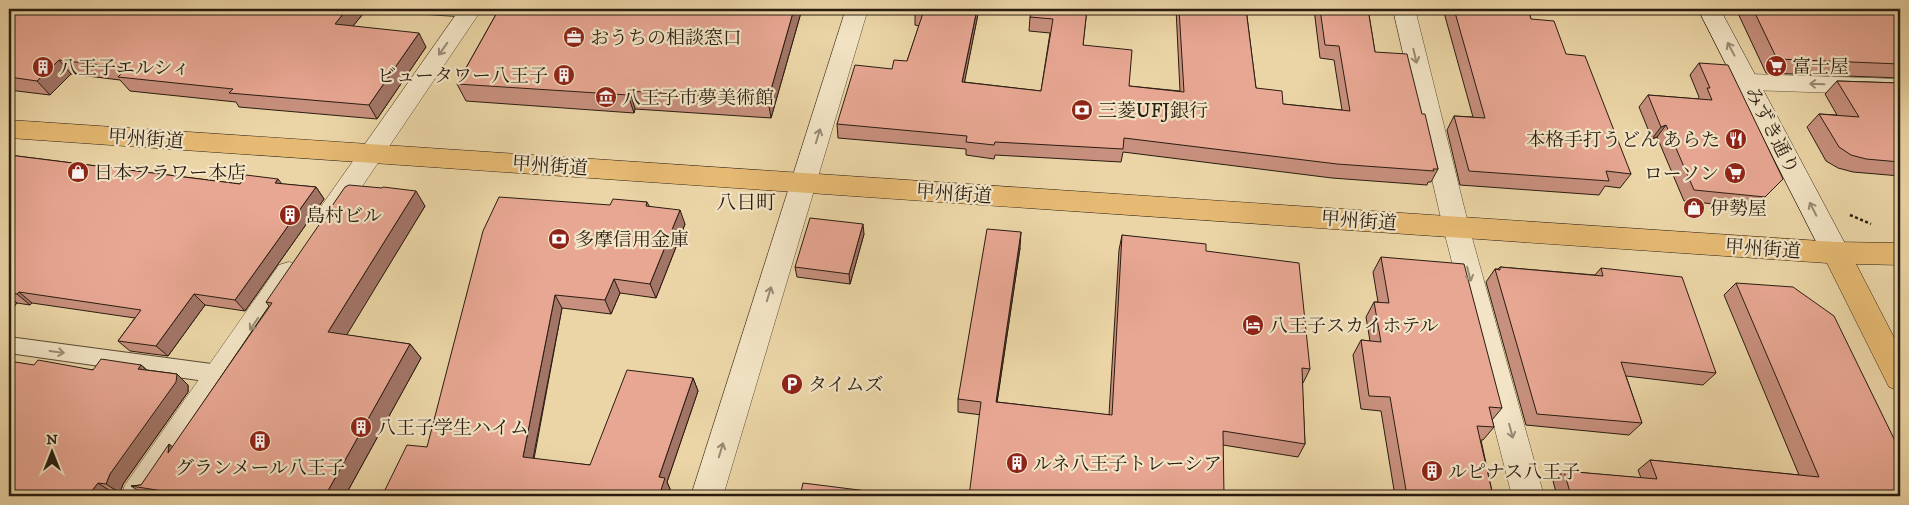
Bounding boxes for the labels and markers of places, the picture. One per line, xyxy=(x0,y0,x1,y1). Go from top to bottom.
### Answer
office icon: おうちの相談窓口 xyxy=(562,25,586,49)
place label: おうちの相談窓口 xyxy=(590,27,742,50)
supermarket icon: 富士屋 xyxy=(1764,54,1788,78)
building icon: 八王子エルシィ xyxy=(31,55,55,79)
place label: 富士屋 xyxy=(1792,56,1849,79)
place label: 八王子エルシィ xyxy=(59,57,190,80)
building icon: ビュータワー八王子 xyxy=(552,63,576,87)
place label: ビュータワー八王子 xyxy=(377,65,548,88)
museum icon: 八王子市夢美術館 xyxy=(594,85,618,109)
place label: 八王子市夢美術館 xyxy=(622,87,774,110)
bank icon: 三菱UFJ銀行 xyxy=(1070,98,1094,122)
place label: 三菱UFJ銀行 xyxy=(1098,100,1208,123)
restaurant icon: 本格手打うどん あらた xyxy=(1724,127,1748,151)
place label: 本格手打うどん あらた xyxy=(1526,129,1720,152)
shop icon: 日本フラワー本店 xyxy=(66,160,90,184)
supermarket icon: ローソン xyxy=(1723,161,1747,185)
place label: 日本フラワー本店 xyxy=(94,162,246,185)
place label: ローソン xyxy=(1644,163,1719,186)
shop icon: 伊勢屋 xyxy=(1682,196,1706,220)
place label: 伊勢屋 xyxy=(1710,198,1767,221)
building icon: 島村ビル xyxy=(278,203,302,227)
place label: 島村ビル xyxy=(306,205,382,228)
bank icon: 多摩信用金庫 xyxy=(547,227,571,251)
place label: 多摩信用金庫 xyxy=(575,229,689,252)
hotel icon: 八王子スカイホテル xyxy=(1241,313,1265,337)
place label: 八王子スカイホテル xyxy=(1269,315,1438,338)
parking icon: タイムズ xyxy=(780,372,804,396)
place label: タイムズ xyxy=(808,374,884,397)
building icon: 八王子学生ハイム xyxy=(349,415,373,439)
place label: 八王子学生ハイム xyxy=(377,417,529,440)
building icon: グランメール八王子 xyxy=(248,429,272,453)
building icon: ルネ八王子トレーシア xyxy=(1005,451,1029,475)
place label: ルネ八王子トレーシア xyxy=(1033,453,1222,476)
place label: グランメール八王子 xyxy=(175,457,345,480)
building icon: ルピナス八王子 xyxy=(1420,459,1444,483)
place label: ルピナス八王子 xyxy=(1448,461,1580,484)

